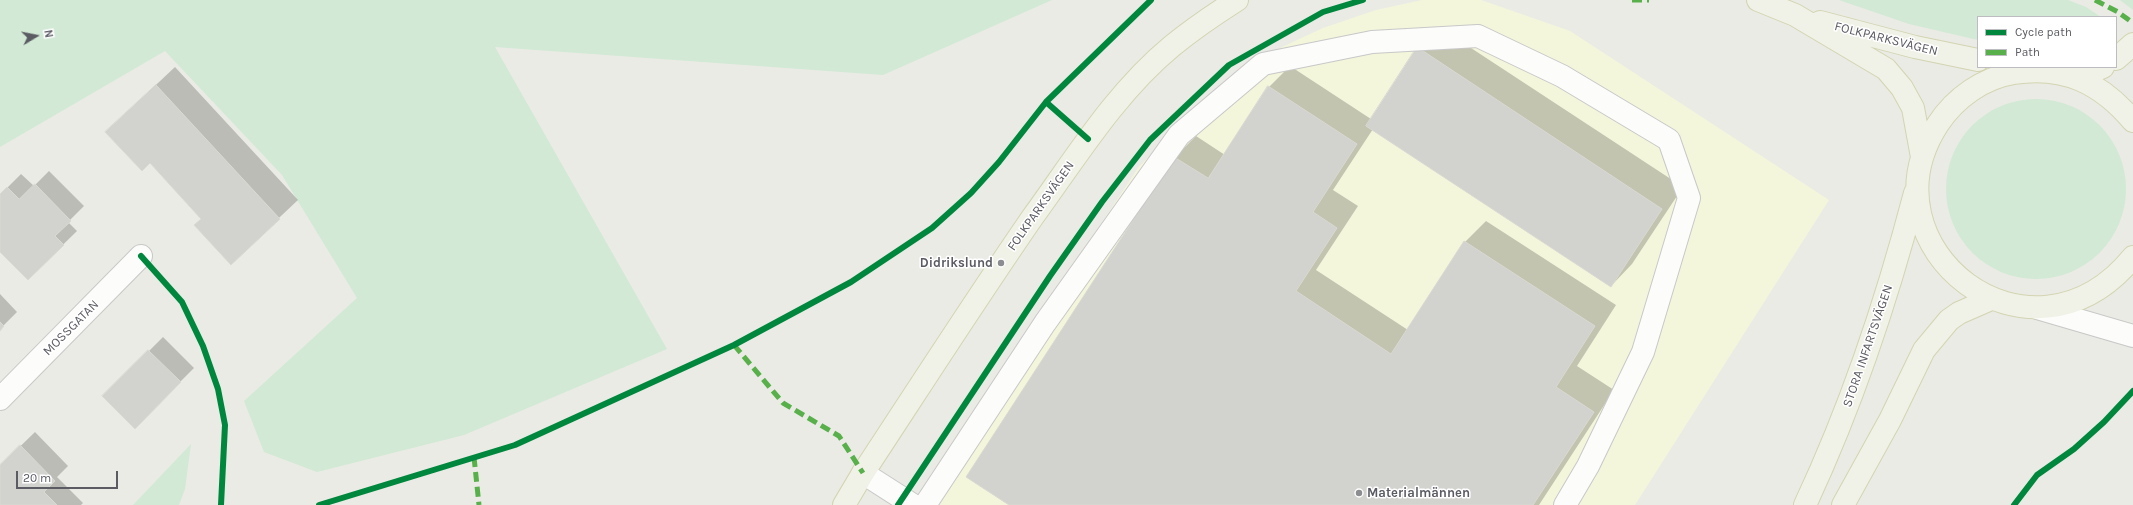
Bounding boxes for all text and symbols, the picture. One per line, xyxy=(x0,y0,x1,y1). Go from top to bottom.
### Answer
north arrow xyxy=(16,16,56,56)
legend xyxy=(1977,16,2117,68)
street label: FOLKPARKSVÄGEN xyxy=(1833,19,1939,59)
text: Cycle path xyxy=(2015,25,2072,39)
text: N xyxy=(41,29,55,39)
text: Path xyxy=(2015,45,2040,59)
street label: FOLKPARKSVÄGEN xyxy=(1004,158,1078,254)
place label: Didrikslund xyxy=(920,255,993,271)
marker: Didrikslund xyxy=(996,258,1006,268)
street label: STORA INFARTSVÄGEN xyxy=(1840,283,1896,409)
street label: MOSSGATAN xyxy=(40,297,102,359)
scale bar xyxy=(18,463,120,489)
text: 20 m xyxy=(23,471,51,485)
place label: Materialmännen xyxy=(1367,485,1470,501)
marker: Materialmännen xyxy=(1354,488,1364,498)

